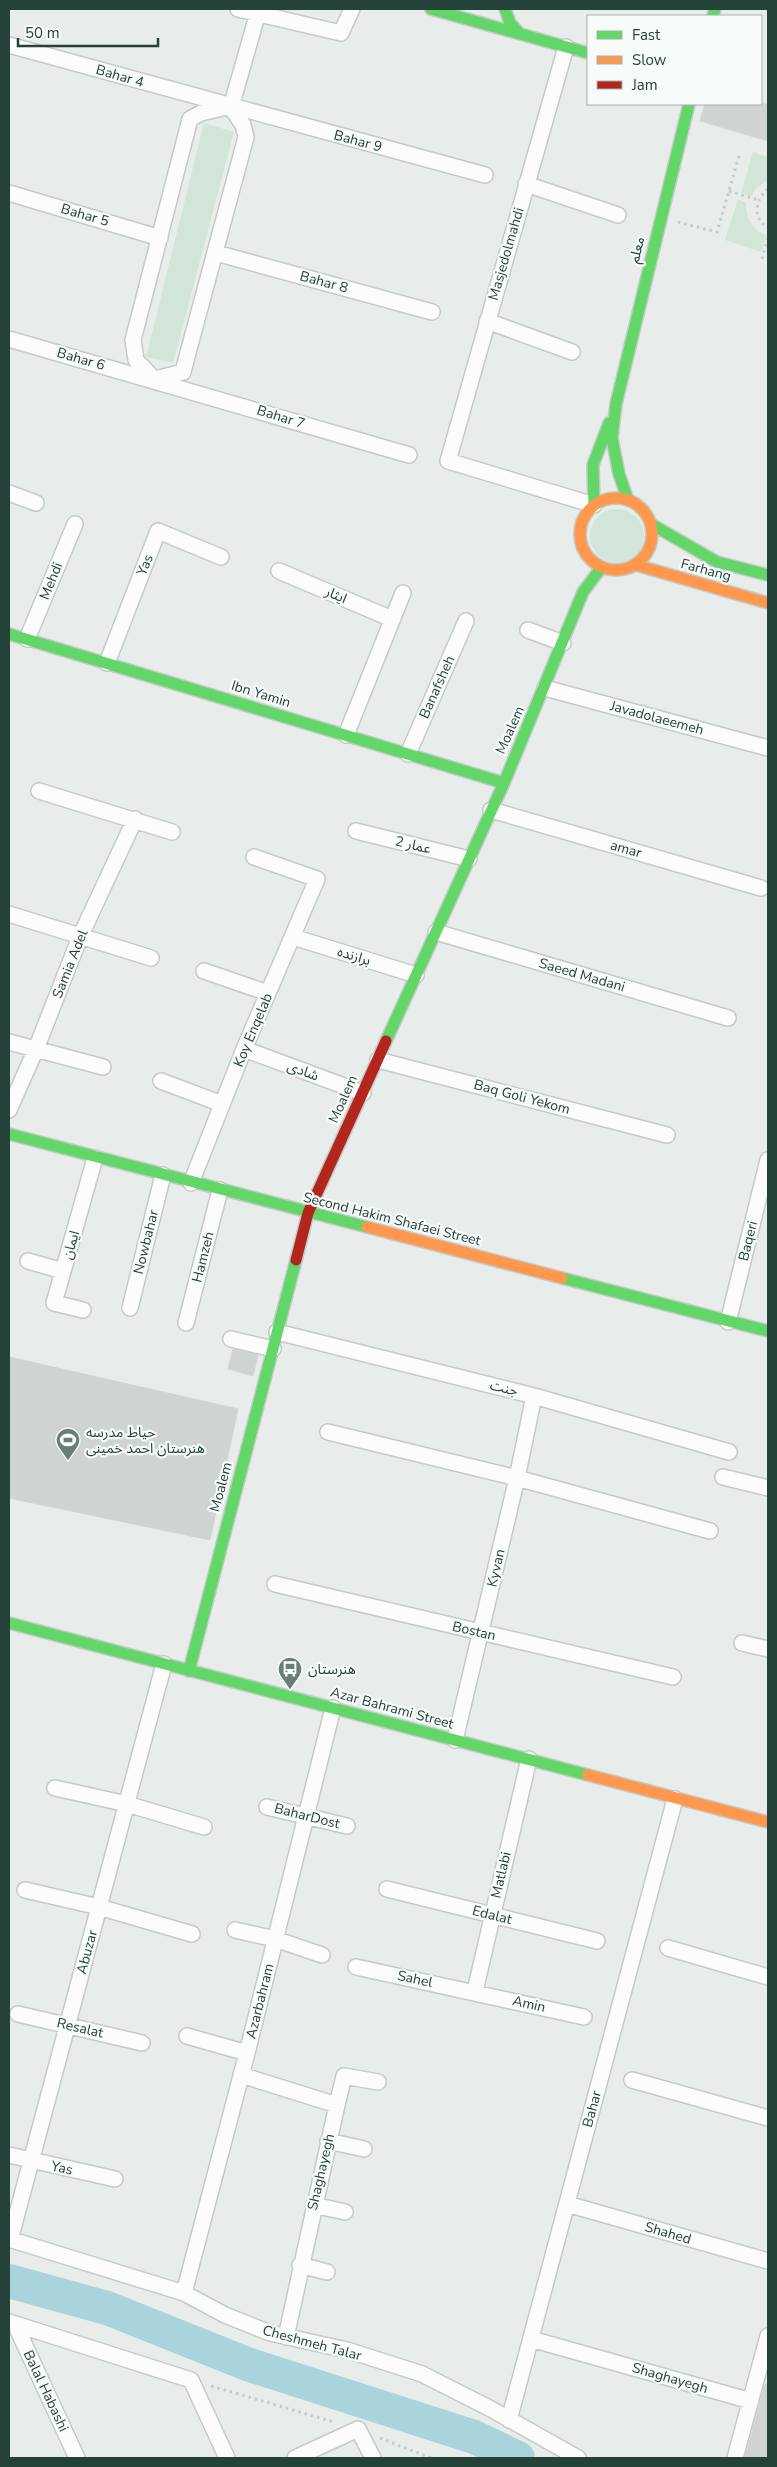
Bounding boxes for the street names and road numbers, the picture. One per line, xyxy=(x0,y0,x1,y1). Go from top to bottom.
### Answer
street label: Bahar 4 xyxy=(94,60,146,92)
street label: Bahar 9 xyxy=(332,125,384,157)
street label: Bahar 5 xyxy=(59,199,111,231)
street label: Masjedolmahdi xyxy=(484,205,528,303)
street label: معلم xyxy=(625,235,650,266)
street label: Bahar 8 xyxy=(298,266,350,298)
street label: Bahar 6 xyxy=(55,343,107,375)
street label: Bahar 7 xyxy=(255,401,307,433)
street label: Yas xyxy=(132,551,158,579)
street label: Farhang xyxy=(679,554,733,586)
street label: Mehdi xyxy=(35,559,67,603)
street label: ایثار xyxy=(321,582,350,608)
street label: Banafsheh xyxy=(415,653,459,721)
street label: Ibn Yamin xyxy=(229,676,293,712)
street label: Javadolaeemeh xyxy=(607,696,706,740)
street label: Moalem xyxy=(491,703,529,757)
street label: عمار 2 xyxy=(393,831,433,859)
street label: amar xyxy=(608,835,644,863)
street label: Samia Adel xyxy=(48,926,93,1001)
street label: برازنده xyxy=(335,942,373,970)
street label: Saeed Madani xyxy=(537,954,627,996)
street label: Koy Enqelab xyxy=(229,990,277,1070)
street label: شادی xyxy=(285,1057,321,1085)
street label: Moalem xyxy=(324,1072,362,1126)
street label: Baq Goli Yekom xyxy=(472,1075,572,1119)
street label: Second Hakim Shafaei Street xyxy=(301,1188,483,1250)
street label: Nowbahar xyxy=(129,1208,163,1276)
street label: Baqeri xyxy=(734,1219,762,1263)
street label: ایمان xyxy=(58,1228,84,1262)
street label: Hamzeh xyxy=(188,1230,218,1284)
street label: جنت xyxy=(488,1375,520,1401)
street label: Moalem xyxy=(205,1460,237,1514)
street label: Kyvan xyxy=(482,1547,510,1589)
street label: Bostan xyxy=(450,1617,498,1645)
street label: Azar Bahrami Street xyxy=(328,1682,456,1734)
street label: BaharDost xyxy=(272,1799,342,1833)
street label: Matlabi xyxy=(486,1850,516,1900)
street label: Edalat xyxy=(470,1901,514,1929)
street label: Abuzar xyxy=(72,1928,102,1976)
street label: Azarbahram xyxy=(241,1961,279,2041)
street label: Sahel xyxy=(396,1966,435,1992)
street label: Amin xyxy=(511,1991,547,2017)
street label: Resalat xyxy=(55,2013,105,2043)
street label: Bahar xyxy=(578,2089,606,2129)
street label: Shaghayegh xyxy=(303,2132,339,2212)
street label: Yas xyxy=(49,2156,75,2180)
street label: Shahed xyxy=(643,2217,693,2249)
street label: Cheshmeh Talar xyxy=(260,2321,364,2365)
street label: Balal Habashi xyxy=(19,2347,73,2435)
street label: Shaghayegh xyxy=(630,2358,710,2398)

